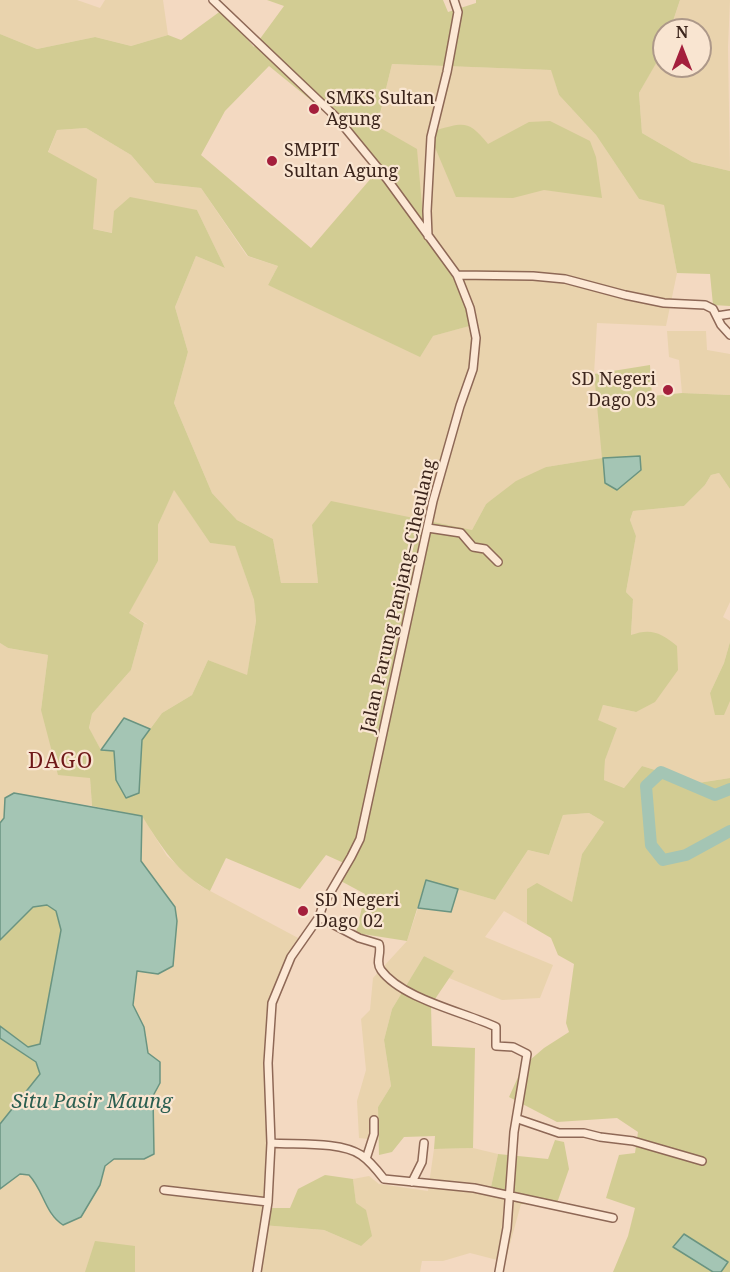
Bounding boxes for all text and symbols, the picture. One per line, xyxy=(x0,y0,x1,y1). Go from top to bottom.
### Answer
north arrow xyxy=(652,18,712,78)
text: N xyxy=(676,21,688,43)
place label: SMKS Sultan Agung xyxy=(326,88,435,130)
marker: SMKS Sultan Agung xyxy=(307,102,321,116)
place label: SMPIT Sultan Agung xyxy=(284,140,398,182)
marker: SMPIT Sultan Agung xyxy=(265,154,279,168)
place label: SD Negeri Dago 03 xyxy=(572,369,656,412)
marker: SD Negeri Dago 03 xyxy=(661,383,675,397)
street label: Jalan Parung Panjang–Ciheulang xyxy=(357,457,441,735)
district label: DAGO xyxy=(28,749,94,775)
place label: SD Negeri Dago 02 xyxy=(315,890,399,932)
marker: SD Negeri Dago 02 xyxy=(296,904,310,918)
water label: Situ Pasir Maung xyxy=(12,1090,172,1114)

